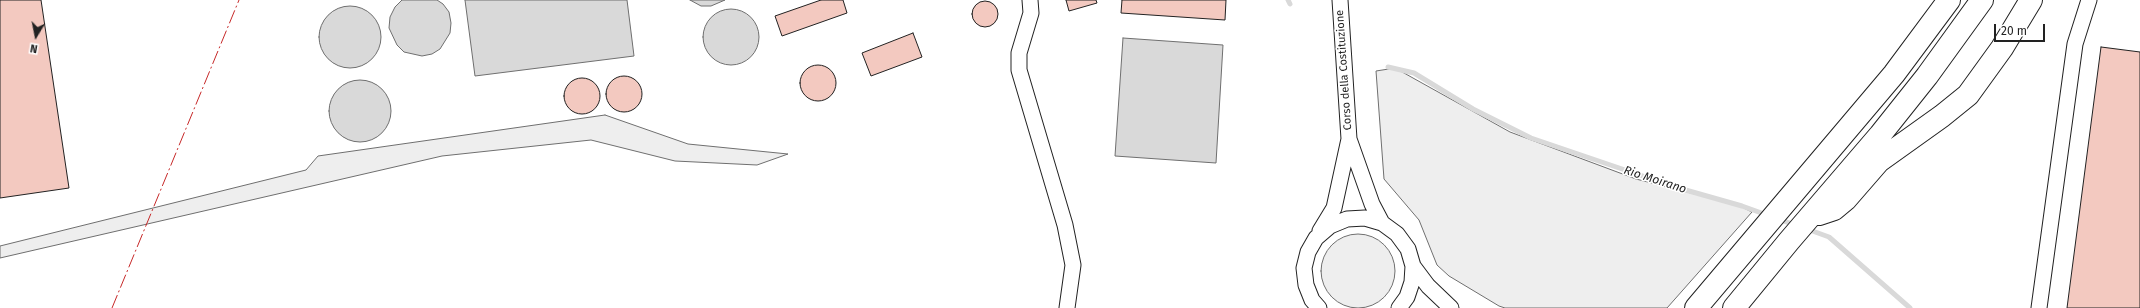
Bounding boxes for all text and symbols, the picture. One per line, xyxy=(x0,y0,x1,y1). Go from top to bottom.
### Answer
street label: Corso della Costituzione xyxy=(1333,9,1355,131)
north arrow xyxy=(16,16,56,56)
scale bar xyxy=(1996,16,2047,42)
text: 20 m xyxy=(2001,24,2027,38)
text: N xyxy=(29,41,39,55)
water label: Rio Moirano xyxy=(1622,163,1688,197)

